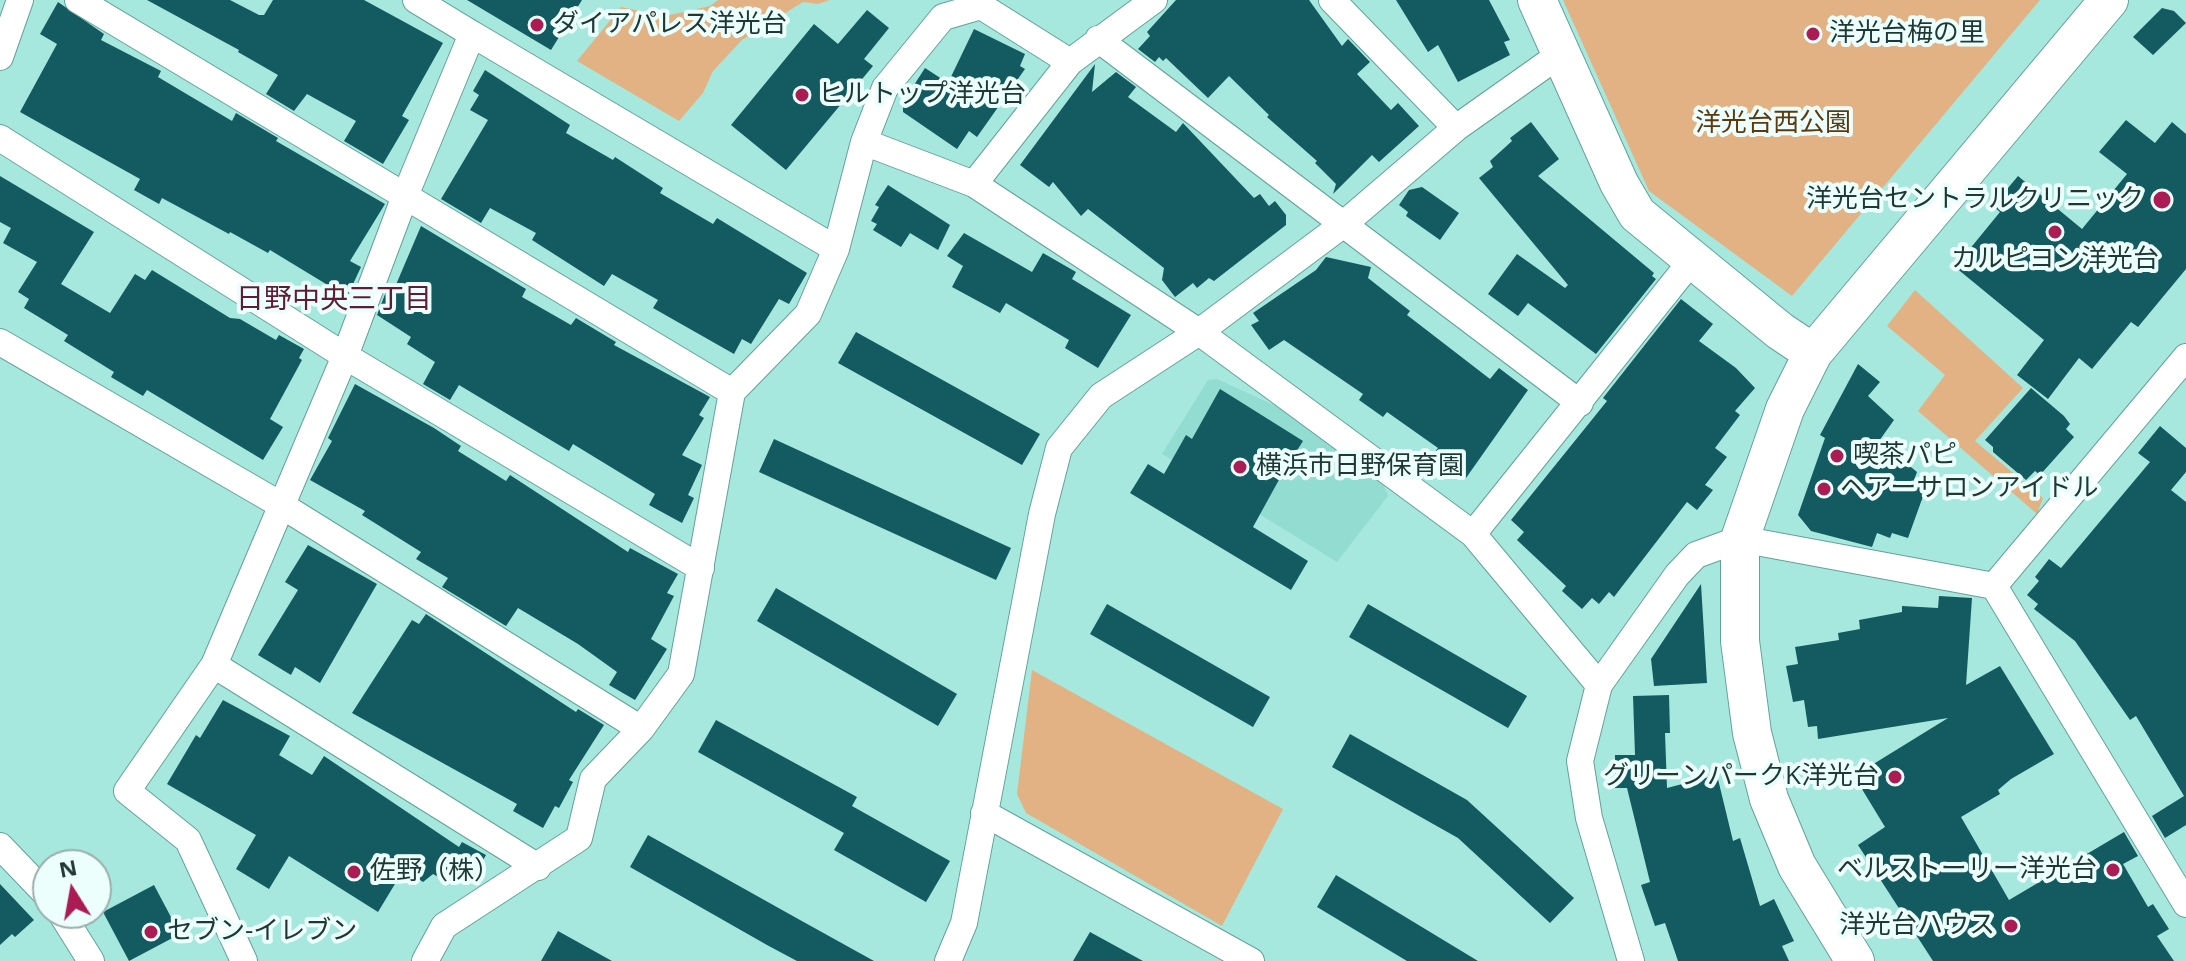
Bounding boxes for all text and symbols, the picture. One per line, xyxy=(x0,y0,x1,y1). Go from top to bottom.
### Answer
place label: ダイアパレス洋光台 xyxy=(553,9,787,41)
marker: ダイアパレス洋光台 xyxy=(528,16,546,34)
place label: 洋光台梅の里 xyxy=(1829,18,1985,50)
marker: 洋光台梅の里 xyxy=(1804,25,1822,43)
place label: ヒルトップ洋光台 xyxy=(818,79,1026,111)
marker: ヒルトップ洋光台 xyxy=(793,86,811,104)
park label: 洋光台西公園 xyxy=(1695,108,1851,140)
place label: 洋光台セントラルクリニック xyxy=(1806,184,2144,216)
marker: 洋光台セントラルクリニック xyxy=(2151,189,2173,211)
marker: カルピヨン洋光台 xyxy=(2046,223,2064,241)
place label: カルピヨン洋光台 xyxy=(1951,244,2159,276)
district label: 日野中央三丁目 xyxy=(236,283,432,317)
place label: 喫茶パピ xyxy=(1853,440,1957,472)
marker: 喫茶パピ xyxy=(1828,447,1846,465)
place label: 横浜市日野保育園 xyxy=(1256,451,1464,483)
marker: 横浜市日野保育園 xyxy=(1231,458,1249,476)
place label: ヘアーサロンアイドル xyxy=(1840,473,2098,505)
marker: ヘアーサロンアイドル xyxy=(1815,480,1833,498)
place label: グリーンパークK洋光台 xyxy=(1603,761,1879,793)
marker: グリーンパークK洋光台 xyxy=(1886,768,1904,786)
north arrow xyxy=(32,849,112,929)
text: N xyxy=(56,851,79,884)
place label: ベルストーリー洋光台 xyxy=(1837,854,2097,886)
place label: 佐野（株） xyxy=(370,856,500,888)
marker: ベルストーリー洋光台 xyxy=(2104,861,2122,879)
marker: 佐野（株） xyxy=(345,863,363,881)
place label: 洋光台ハウス xyxy=(1839,910,1995,942)
place label: セブン-イレブン xyxy=(167,916,357,948)
marker: 洋光台ハウス xyxy=(2002,917,2020,935)
marker: セブン-イレブン xyxy=(142,923,160,941)

